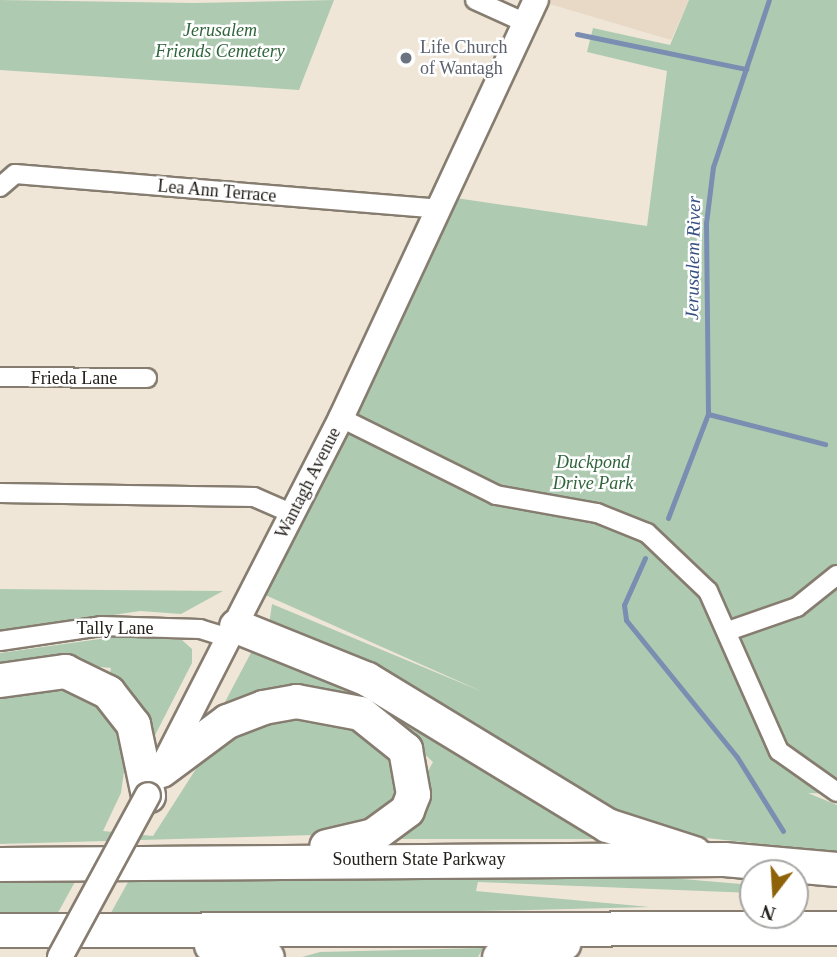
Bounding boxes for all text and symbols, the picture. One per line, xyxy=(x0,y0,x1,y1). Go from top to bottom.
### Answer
park label: Jerusalem Friends Cemetery xyxy=(155,20,285,62)
place label: Life Church of Wantagh xyxy=(420,37,507,80)
marker: Life Church of Wantagh xyxy=(398,50,414,66)
street label: Lea Ann Terrace xyxy=(156,175,278,207)
water label: Jerusalem River xyxy=(681,196,705,320)
street label: Frieda Lane xyxy=(31,367,117,389)
street label: Wantagh Avenue xyxy=(271,423,345,543)
park label: Duckpond Drive Park xyxy=(553,452,633,494)
street label: Tally Lane xyxy=(76,617,154,639)
street label: Southern State Parkway xyxy=(333,848,505,870)
north arrow xyxy=(739,859,809,929)
text: N xyxy=(759,901,778,925)

